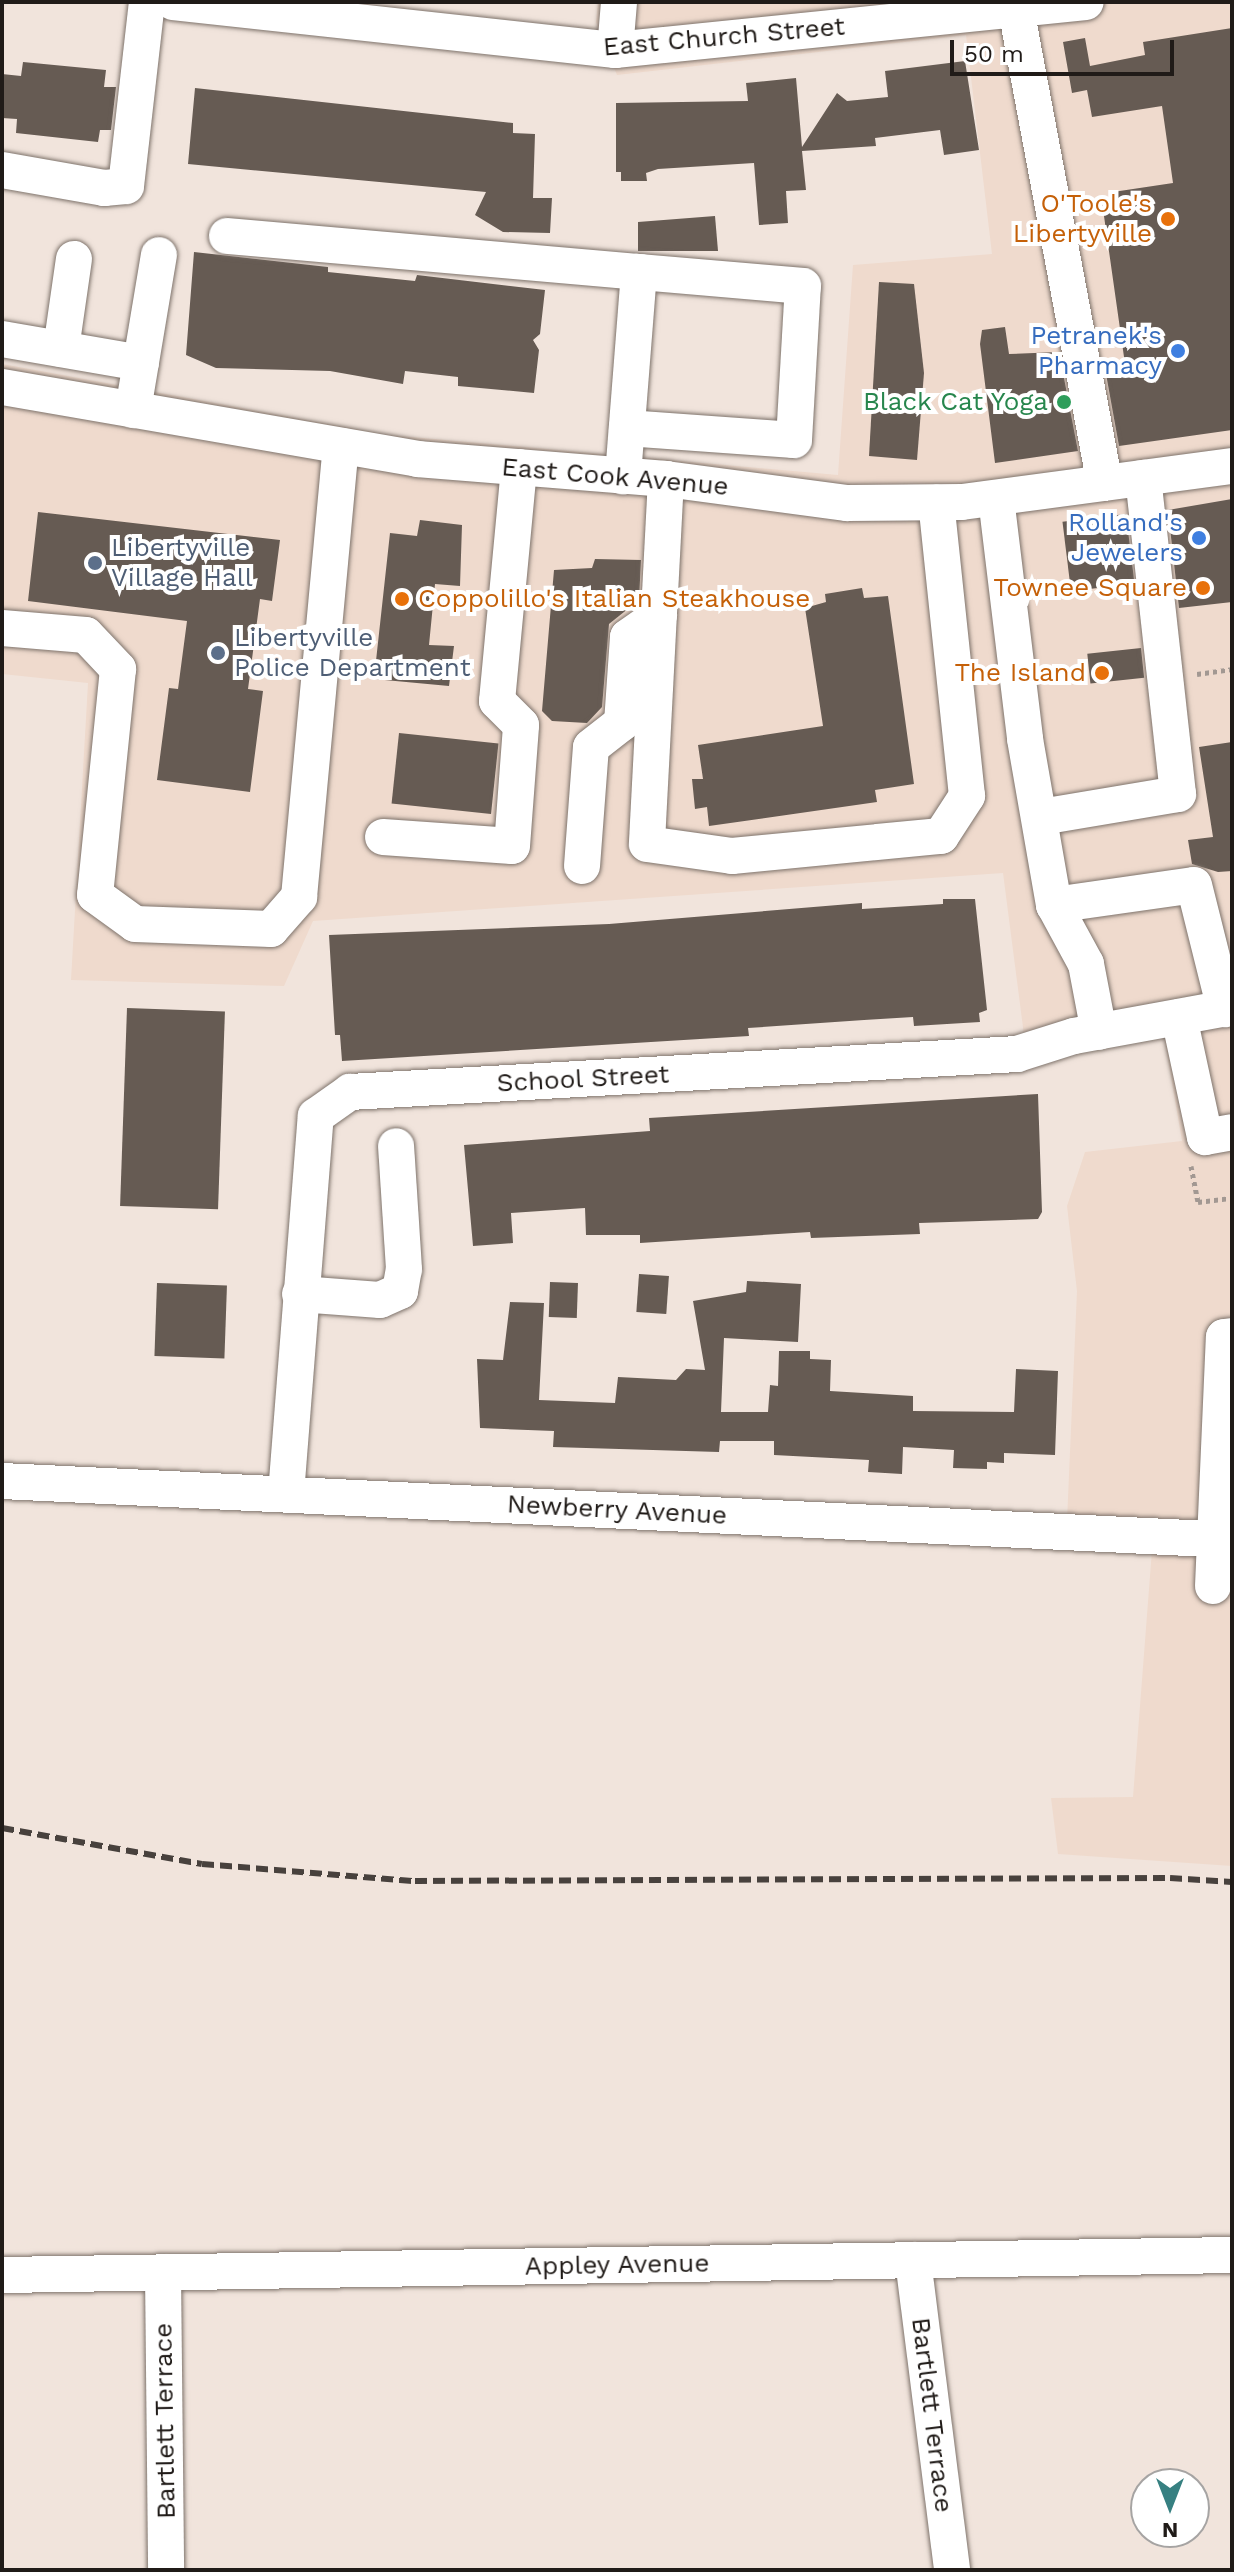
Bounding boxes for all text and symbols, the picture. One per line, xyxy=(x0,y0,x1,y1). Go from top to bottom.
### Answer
street label: East Church Street xyxy=(602,11,846,63)
scale bar xyxy=(954,24,1178,74)
text: 50 m xyxy=(964,40,1024,68)
place label: O'Toole's Libertyville xyxy=(1013,188,1152,250)
marker: O'Toole's Libertyville xyxy=(1159,210,1177,228)
place label: Petranek's Pharmacy xyxy=(1031,320,1162,382)
marker: Petranek's Pharmacy xyxy=(1169,342,1187,360)
place label: Black Cat Yoga xyxy=(861,386,1048,418)
marker: Black Cat Yoga xyxy=(1055,393,1073,411)
street label: East Cook Avenue xyxy=(499,451,731,503)
place label: Rolland's Jewelers xyxy=(1068,507,1183,568)
marker: Rolland's Jewelers xyxy=(1190,529,1208,547)
place label: Libertyville Village Hall xyxy=(111,532,253,594)
marker: Libertyville Village Hall xyxy=(86,554,104,572)
place label: Townee Square xyxy=(993,572,1187,604)
marker: Townee Square xyxy=(1194,579,1212,597)
place label: Coppolillo's Italian Steakhouse xyxy=(418,583,810,615)
marker: Coppolillo's Italian Steakhouse xyxy=(393,590,411,608)
place label: Libertyville Police Department xyxy=(234,622,471,684)
marker: Libertyville Police Department xyxy=(209,644,227,662)
place label: The Island xyxy=(955,657,1086,689)
marker: The Island xyxy=(1093,664,1111,682)
street label: School Street xyxy=(496,1059,670,1099)
street label: Newberry Avenue xyxy=(505,1489,729,1531)
street label: Appley Avenue xyxy=(524,2248,710,2282)
street label: Bartlett Terrace xyxy=(905,2315,959,2515)
street label: Bartlett Terrace xyxy=(148,2322,182,2520)
north arrow xyxy=(1130,2468,1210,2548)
text: N xyxy=(1162,2518,1178,2543)

